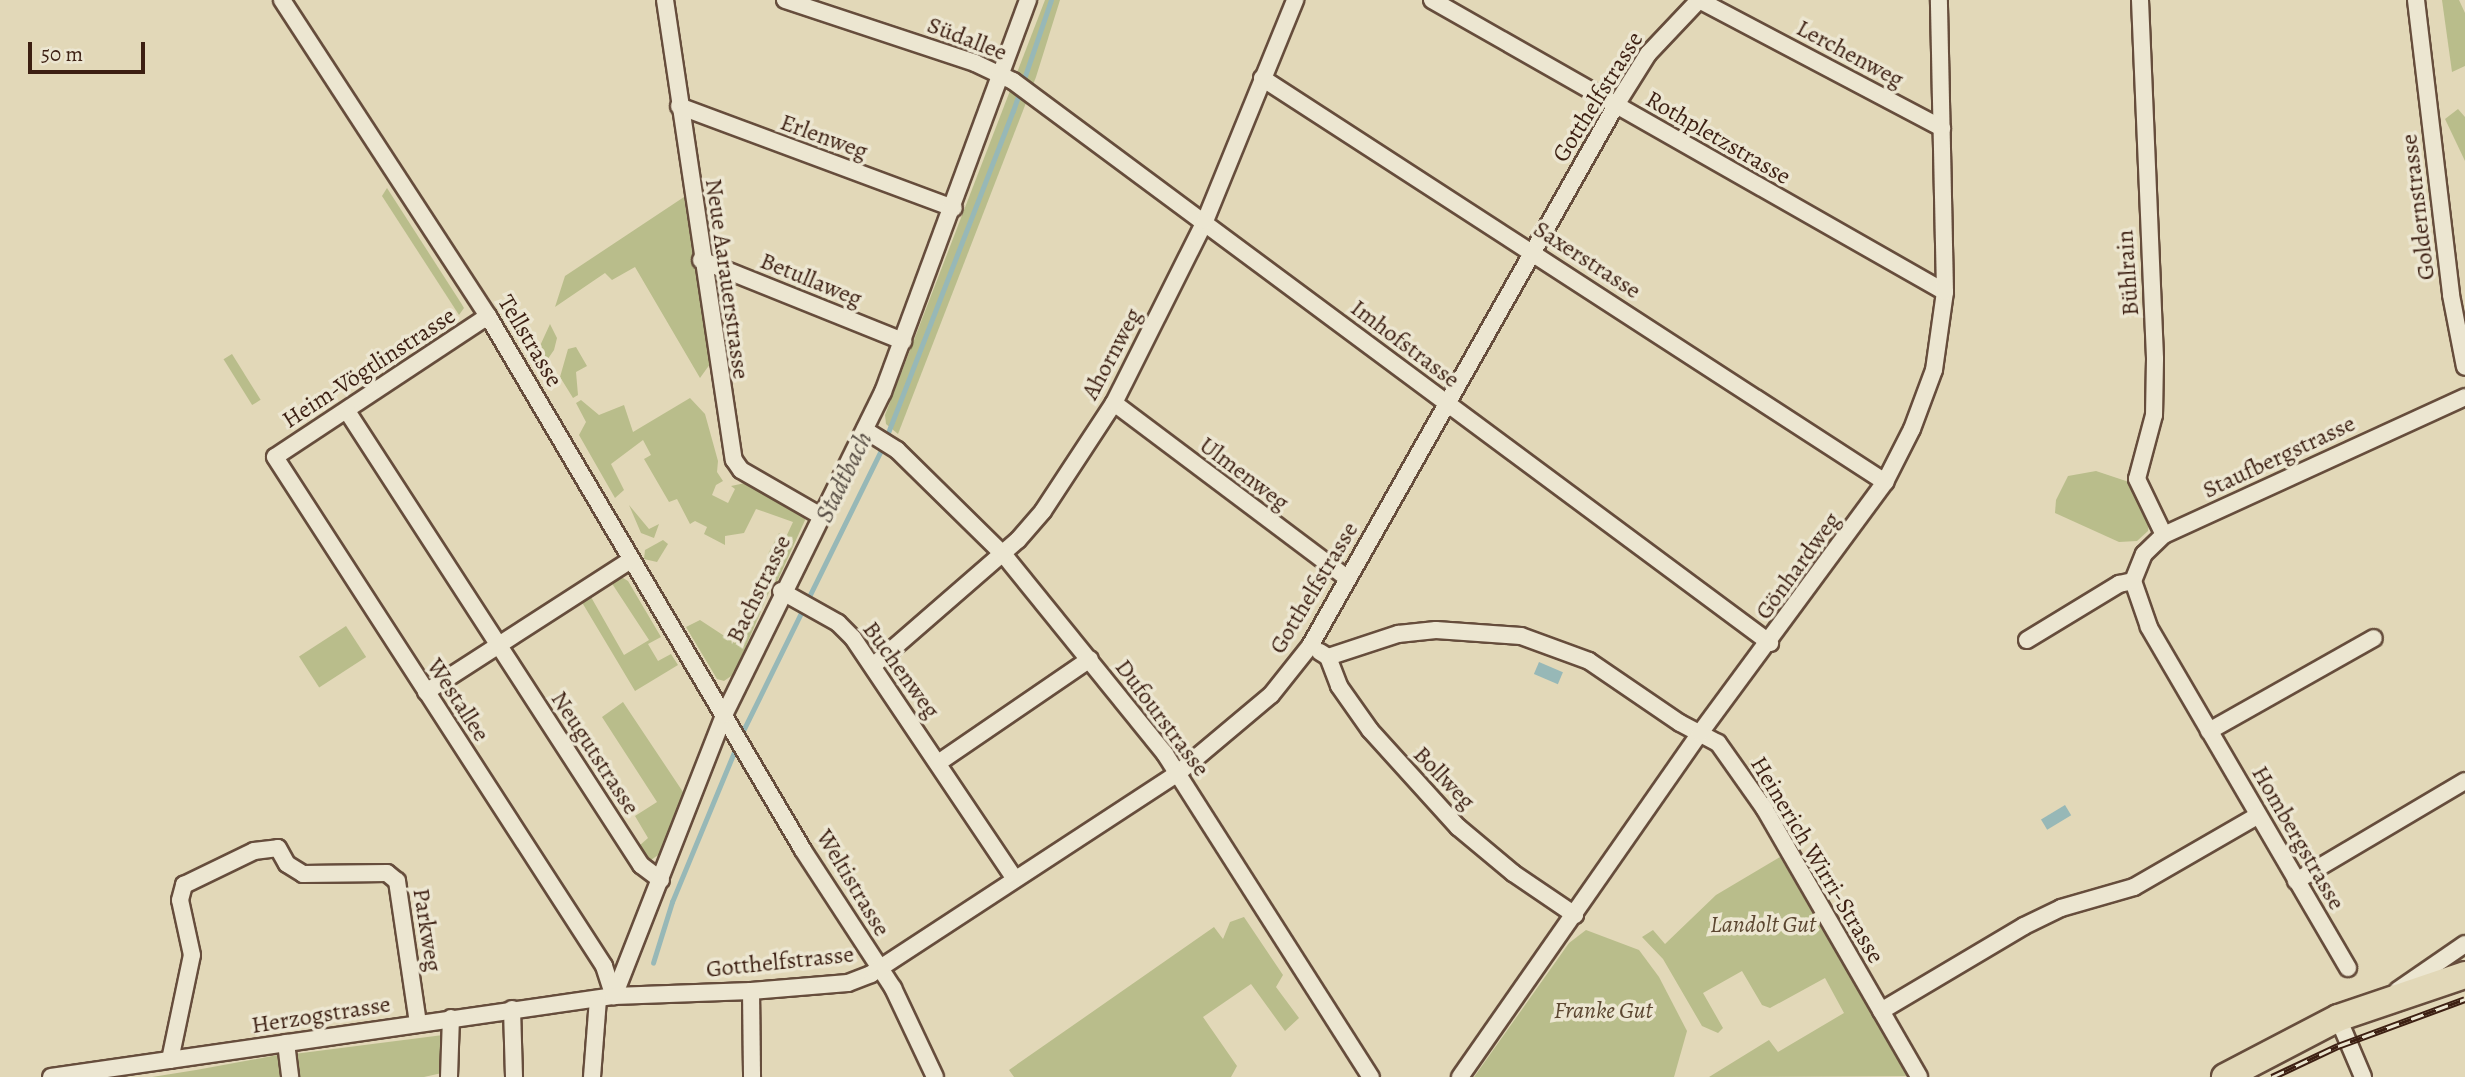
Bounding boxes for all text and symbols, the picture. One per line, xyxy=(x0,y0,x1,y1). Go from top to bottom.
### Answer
street label: Südallee xyxy=(923,11,1011,67)
street label: Lerchenweg xyxy=(1791,14,1909,94)
street label: Gotthelfstrasse xyxy=(1546,26,1650,168)
scale bar xyxy=(32,28,149,72)
text: 50 m xyxy=(41,40,83,68)
street label: Rothpletzstrasse xyxy=(1640,85,1796,191)
street label: Erlenweg xyxy=(776,108,872,166)
street label: Goldernstrasse xyxy=(2395,132,2441,282)
street label: Neue Aarauerstrasse xyxy=(699,177,755,381)
street label: Saxerstrasse xyxy=(1528,215,1646,305)
street label: Bühlrain xyxy=(2111,229,2145,317)
street label: Betullaweg xyxy=(756,247,866,313)
street label: Tellstrasse xyxy=(491,290,569,392)
street label: Imhofstrasse xyxy=(1345,294,1465,394)
street label: Heim-Vögtlinstrasse xyxy=(277,301,461,435)
street label: Ahornweg xyxy=(1076,303,1148,405)
street label: Staufbergstrasse xyxy=(2198,409,2360,505)
water label: Stadtbach xyxy=(809,426,879,528)
street label: Ulmenweg xyxy=(1194,431,1294,517)
street label: Gönhardweg xyxy=(1749,507,1847,625)
street label: Gotthelfstrasse xyxy=(1263,517,1365,659)
street label: Bachstrasse xyxy=(721,530,797,648)
street label: Buchenweg xyxy=(856,616,946,724)
street label: Westallee xyxy=(421,653,495,747)
street label: Dufourstrasse xyxy=(1109,654,1215,782)
street label: Neugutstrasse xyxy=(544,686,646,820)
street label: Bollweg xyxy=(1407,740,1481,816)
street label: Heinerich Wirri-Strasse xyxy=(1744,751,1890,969)
street label: Hombergstrasse xyxy=(2245,761,2351,915)
street label: Weltistrasse xyxy=(810,824,896,942)
street label: Parkweg xyxy=(406,886,448,974)
park label: Landolt Gut xyxy=(1710,911,1816,939)
street label: Gotthelfstrasse xyxy=(705,940,855,984)
street label: Herzogstrasse xyxy=(249,990,393,1040)
park label: Franke Gut xyxy=(1554,997,1652,1025)

